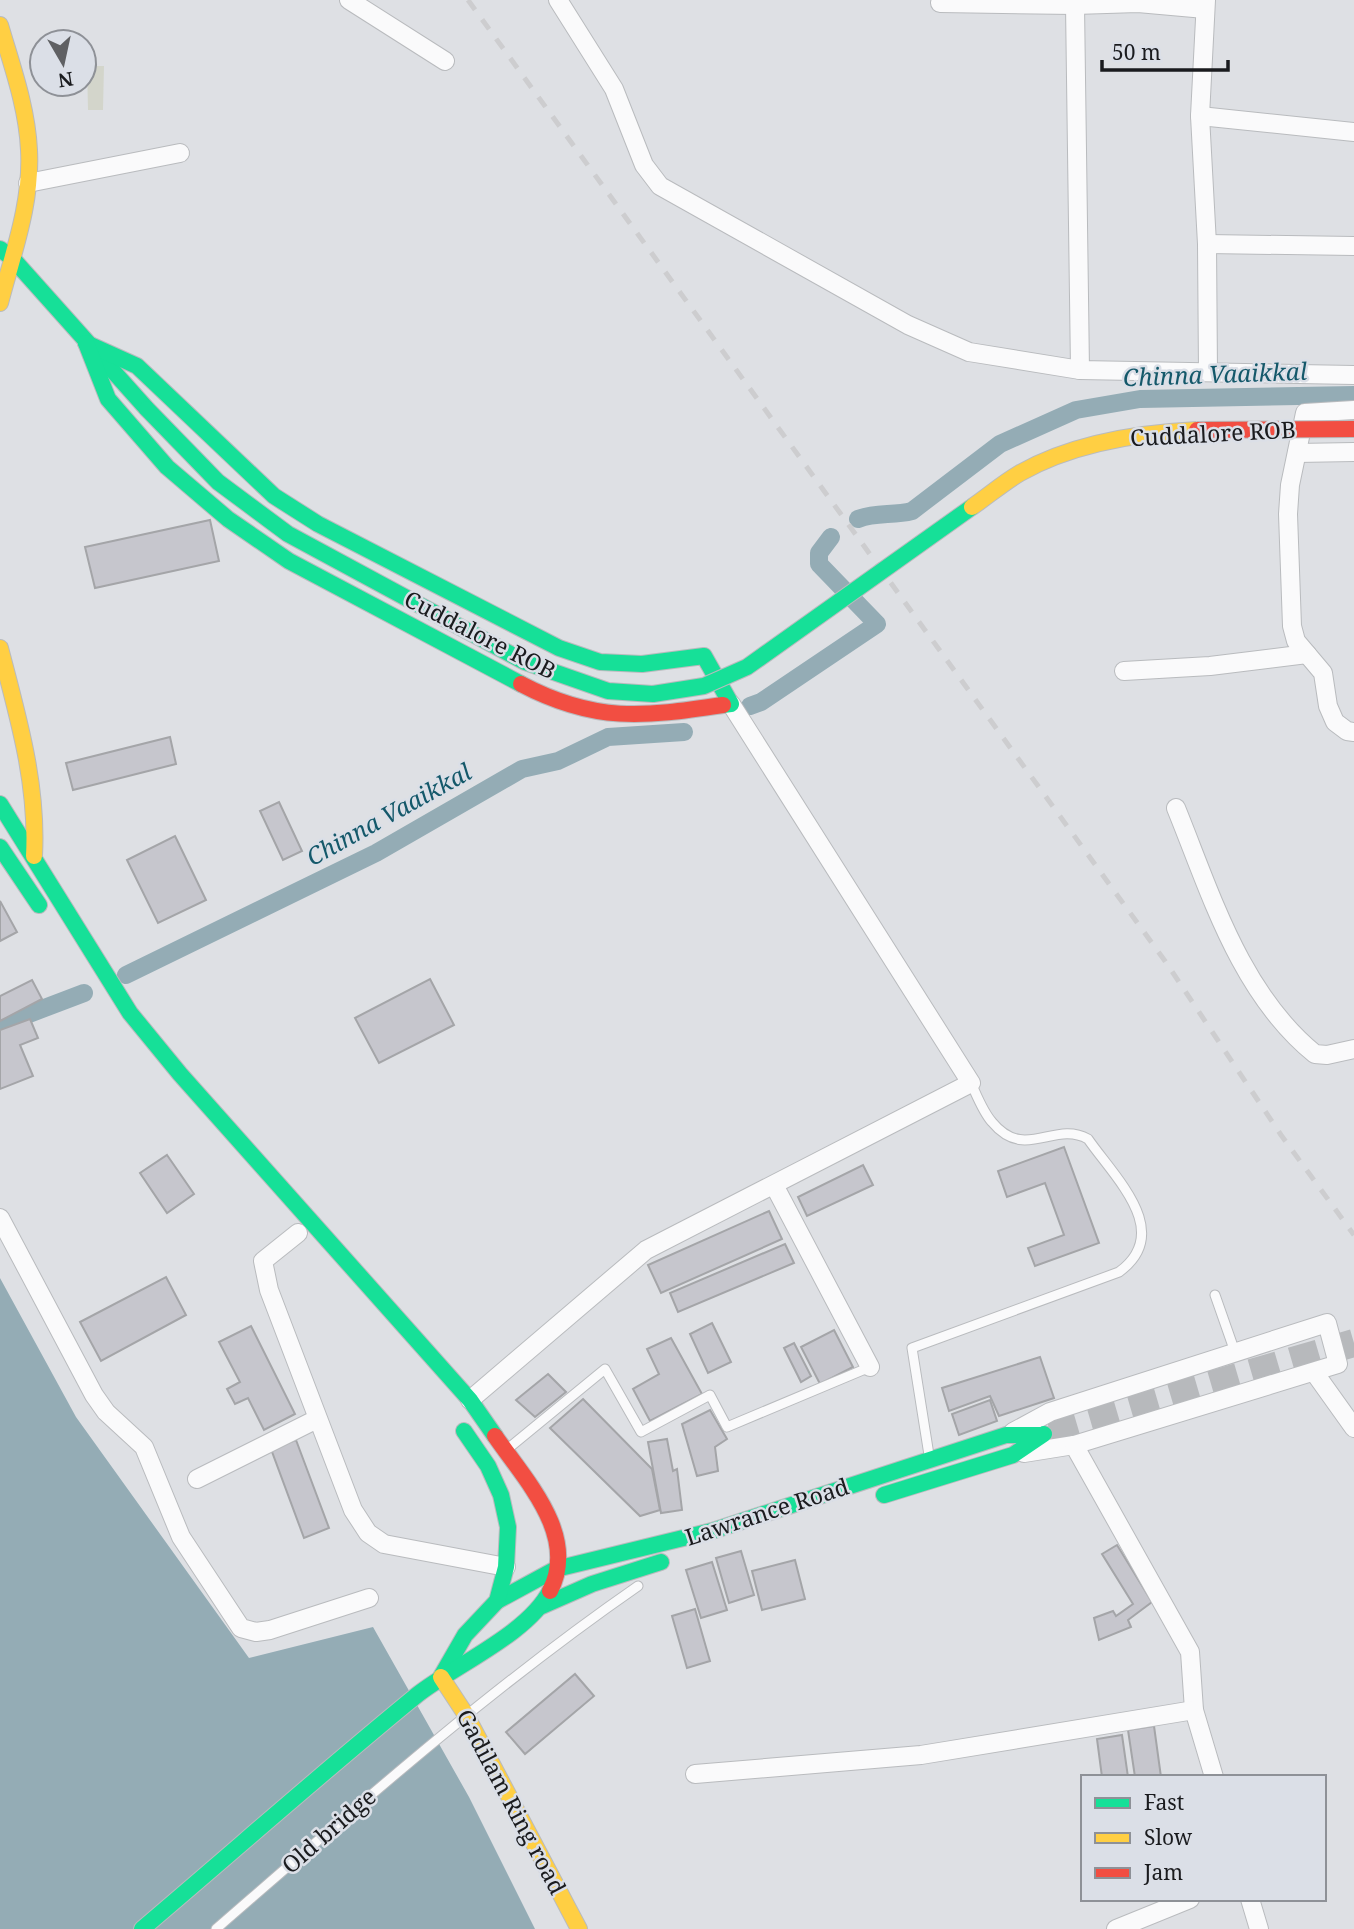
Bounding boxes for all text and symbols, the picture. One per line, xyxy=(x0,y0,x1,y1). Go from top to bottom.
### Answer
north arrow xyxy=(28,28,98,98)
scale bar xyxy=(1102,28,1228,72)
text: 50 m xyxy=(1112,38,1161,66)
text: N xyxy=(56,66,75,94)
water label: Chinna Vaaikkal xyxy=(1122,354,1308,393)
street label: Cuddalore ROB xyxy=(1129,413,1297,453)
street label: Cuddalore ROB xyxy=(399,582,562,686)
water label: Chinna Vaaikkal xyxy=(300,754,477,873)
street label: Lawrance Road xyxy=(681,1470,853,1553)
street label: Gadilam Ring road xyxy=(450,1703,574,1900)
legend xyxy=(1081,1775,1326,1901)
street label: Old bridge xyxy=(274,1780,382,1880)
text: Fast xyxy=(1144,1788,1184,1816)
text: Slow xyxy=(1144,1823,1193,1851)
text: Jam xyxy=(1143,1858,1183,1886)

